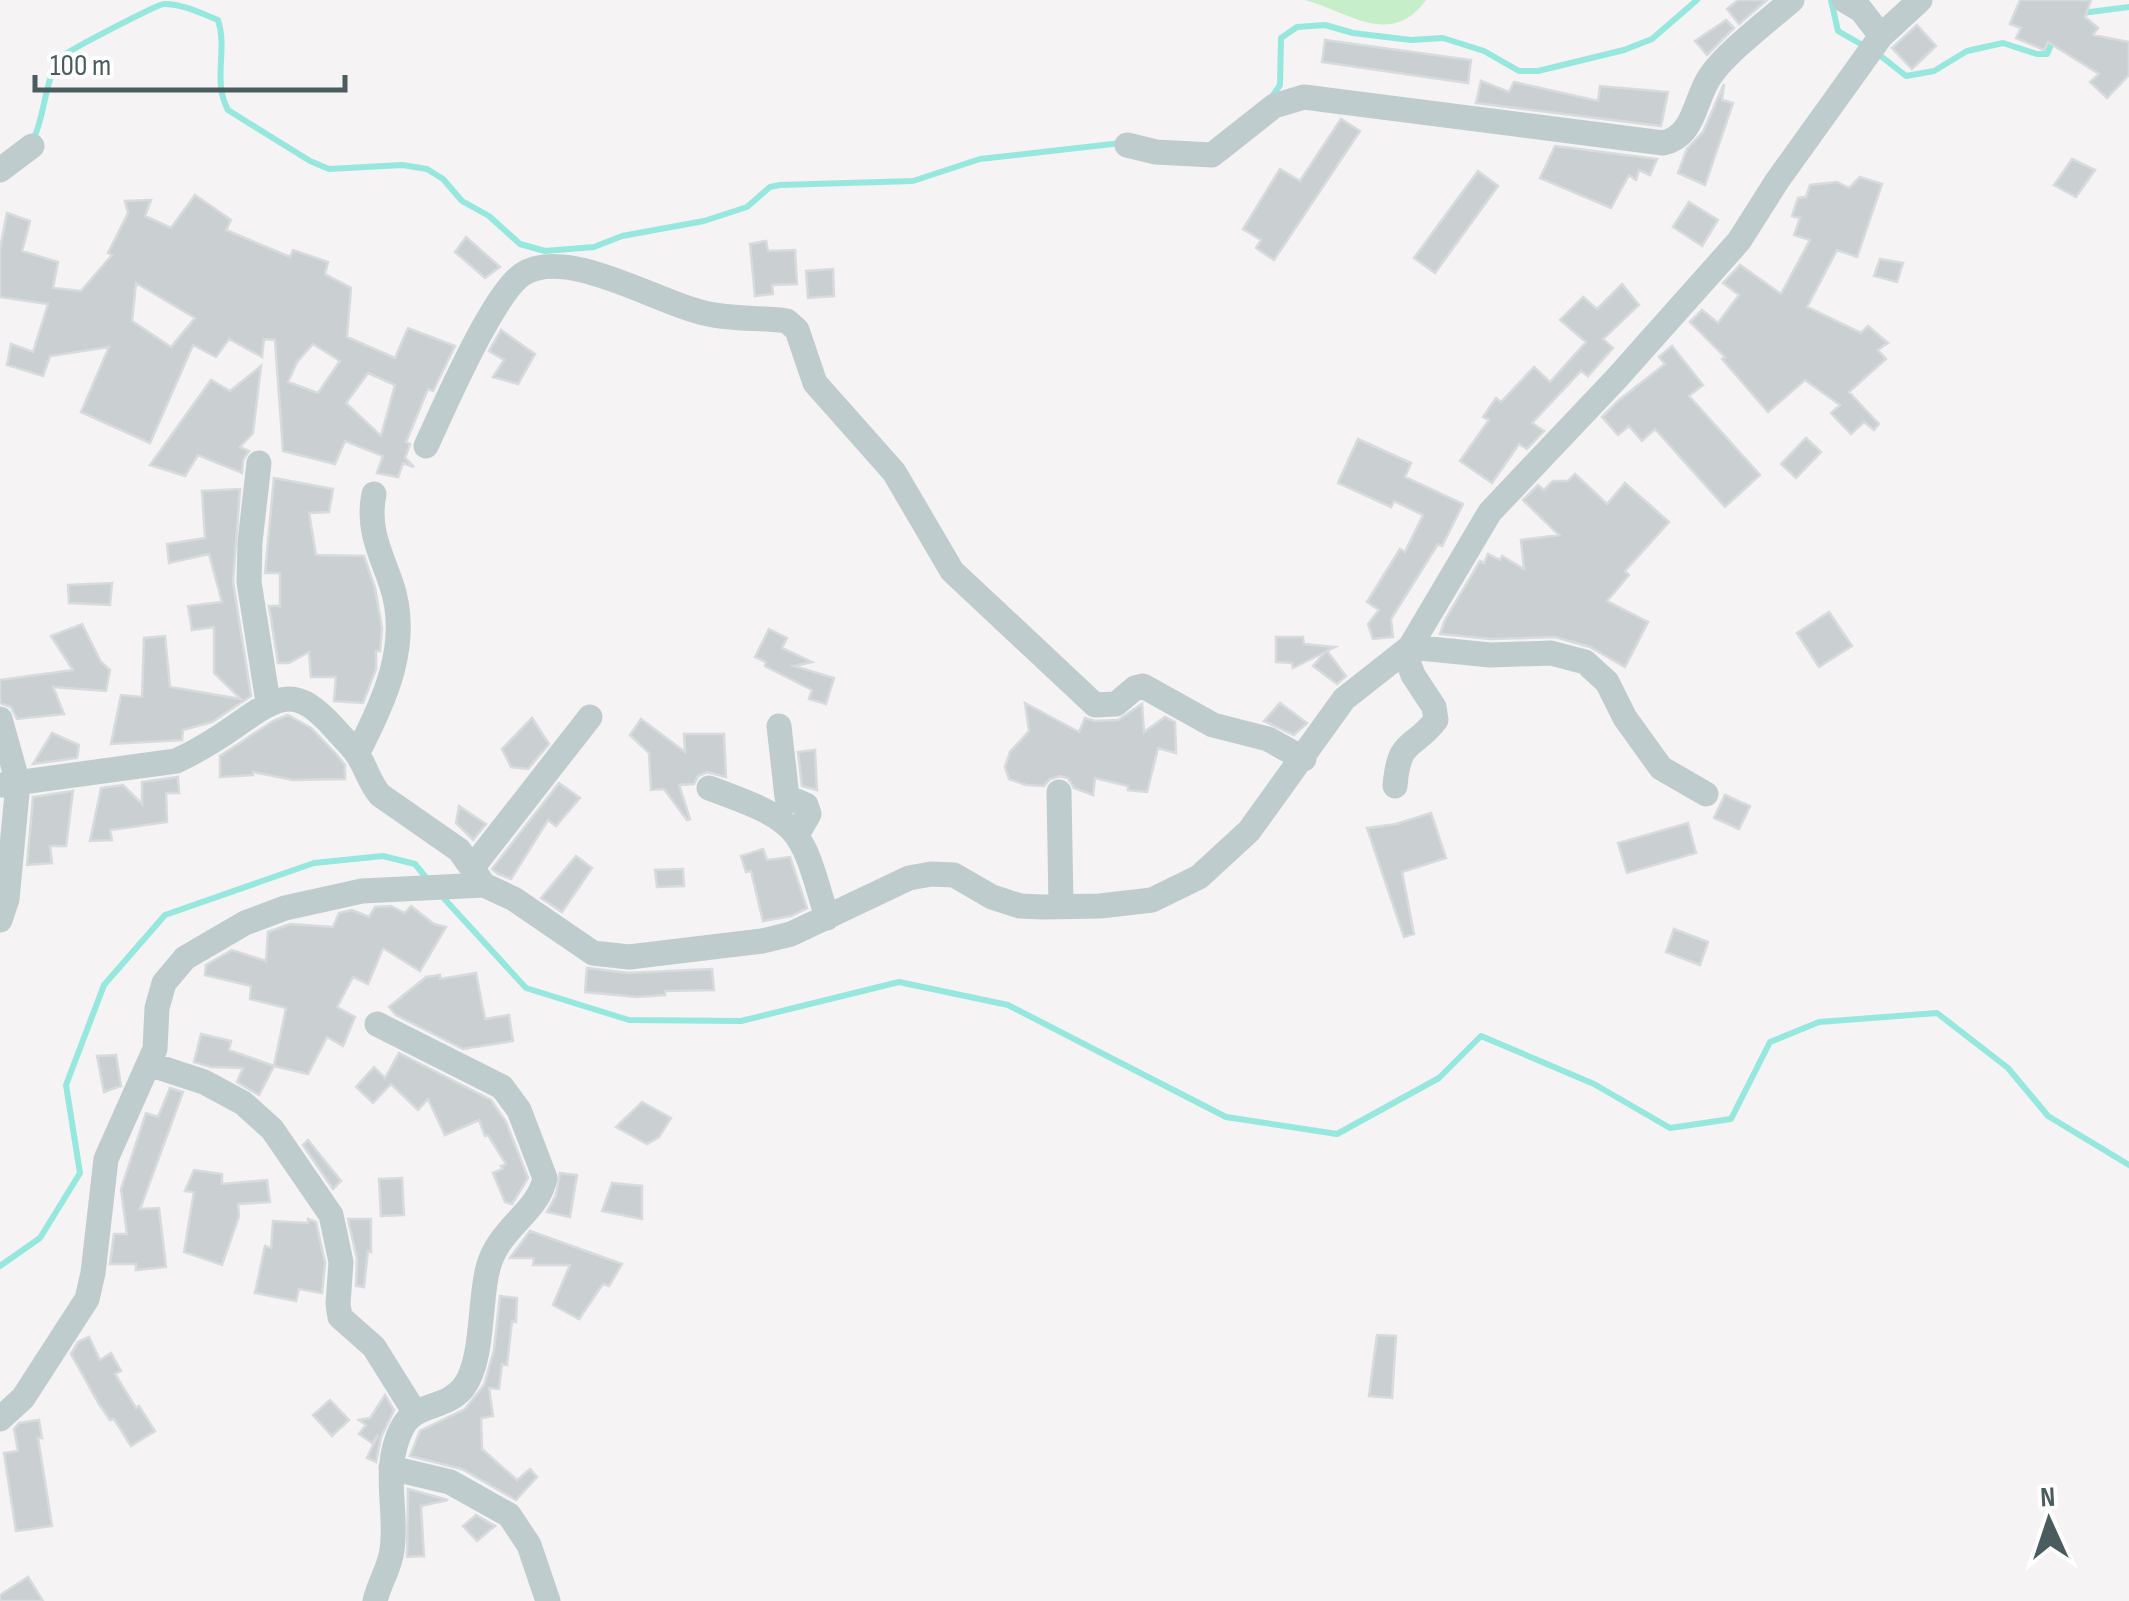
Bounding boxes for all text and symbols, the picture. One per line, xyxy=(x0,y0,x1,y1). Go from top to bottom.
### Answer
scale bar xyxy=(35,30,345,92)
text: 100 m xyxy=(50,48,111,84)
north arrow xyxy=(1999,1471,2099,1571)
text: N xyxy=(2039,1481,2056,1514)

